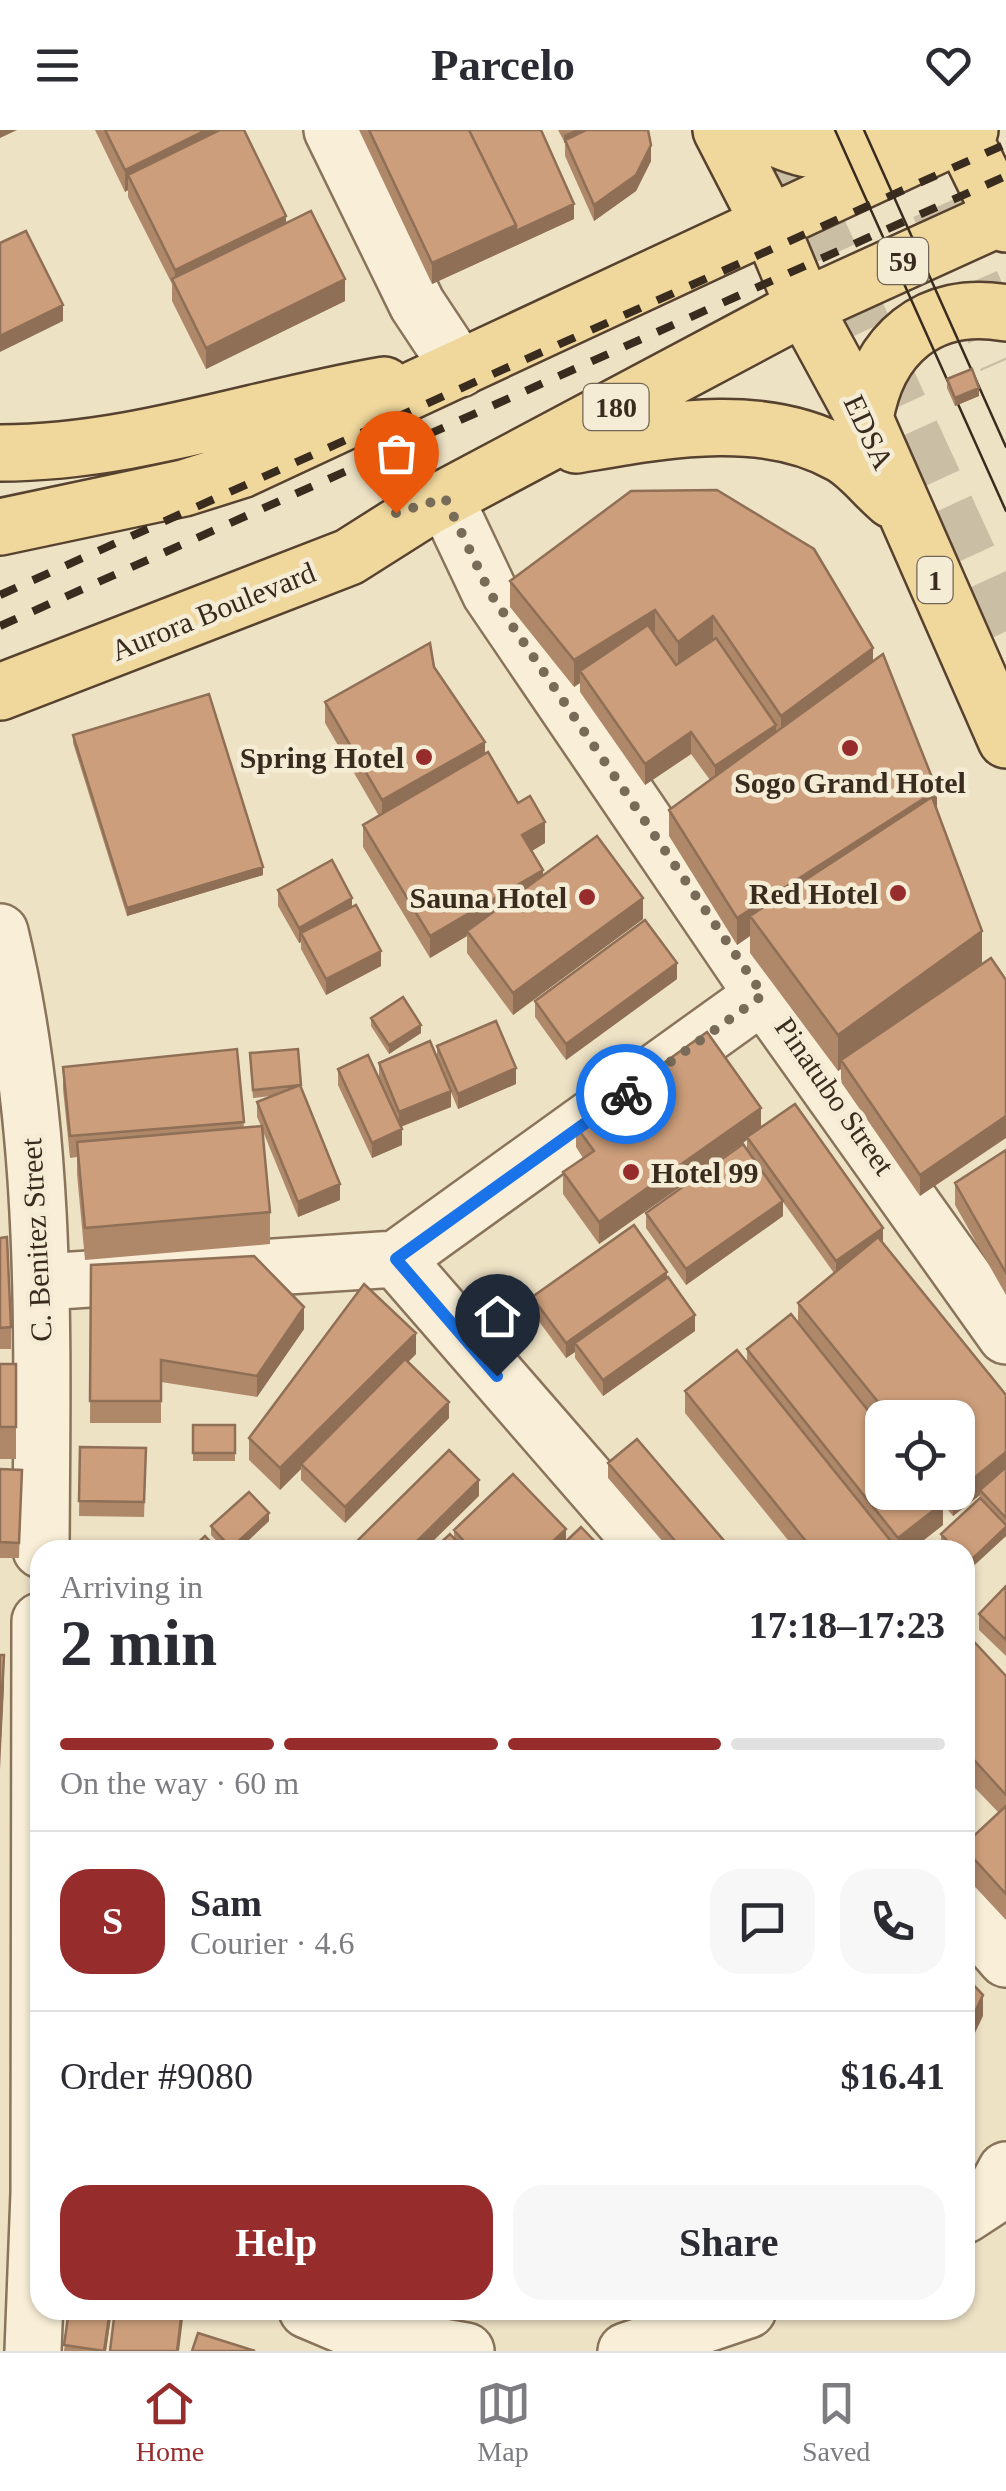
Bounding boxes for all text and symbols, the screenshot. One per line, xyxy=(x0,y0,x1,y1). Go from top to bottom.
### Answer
icon: menu xyxy=(30,38,85,93)
icon: heart xyxy=(921,38,976,93)
text: Parcelo xyxy=(431,40,575,90)
road number: 59 xyxy=(878,238,928,284)
road number: 180 xyxy=(584,384,648,430)
street label: EDSA xyxy=(837,390,901,475)
pin xyxy=(354,411,439,514)
icon: bag xyxy=(369,426,424,481)
street label: Aurora Boulevard xyxy=(106,555,320,667)
road number: 1 xyxy=(918,557,952,603)
marker: Sogo Grand Hotel xyxy=(839,737,861,759)
place label: Spring Hotel xyxy=(240,741,404,774)
marker: Spring Hotel xyxy=(413,746,435,768)
place label: Sogo Grand Hotel xyxy=(734,766,966,799)
place label: Red Hotel xyxy=(749,877,878,910)
place label: Sauna Hotel xyxy=(409,881,567,914)
marker: Red Hotel xyxy=(887,882,909,904)
marker: Sauna Hotel xyxy=(576,886,598,908)
street label: Pinatubo Street xyxy=(769,1011,902,1181)
courier xyxy=(576,1044,676,1144)
icon: bike xyxy=(599,1067,654,1122)
street label: C. Benitez Street xyxy=(14,1137,58,1343)
place label: Hotel 99 xyxy=(651,1156,758,1189)
marker: Hotel 99 xyxy=(620,1161,642,1183)
pin xyxy=(455,1274,540,1377)
icon: home xyxy=(470,1289,525,1344)
map controls xyxy=(865,1400,975,1510)
button: locate xyxy=(865,1400,975,1510)
text: Arriving in xyxy=(60,1569,203,1605)
text: 17:18–17:23 xyxy=(749,1604,945,1646)
text: 2 min xyxy=(60,1607,217,1679)
text: On the way · 60 m xyxy=(60,1765,299,1801)
button: chat xyxy=(710,1869,815,1974)
button: phone xyxy=(840,1869,945,1974)
text: Sam xyxy=(190,1882,262,1924)
text: S xyxy=(102,1900,123,1942)
text: Courier · 4.6 xyxy=(190,1925,354,1961)
text: Order #9080 xyxy=(60,2055,253,2097)
text: $16.41 xyxy=(841,2055,945,2097)
button: Help xyxy=(60,2185,493,2300)
button: Share xyxy=(513,2185,945,2300)
tab: Home xyxy=(136,2376,204,2468)
tab: Map xyxy=(476,2376,531,2468)
tab: Saved xyxy=(802,2376,870,2468)

